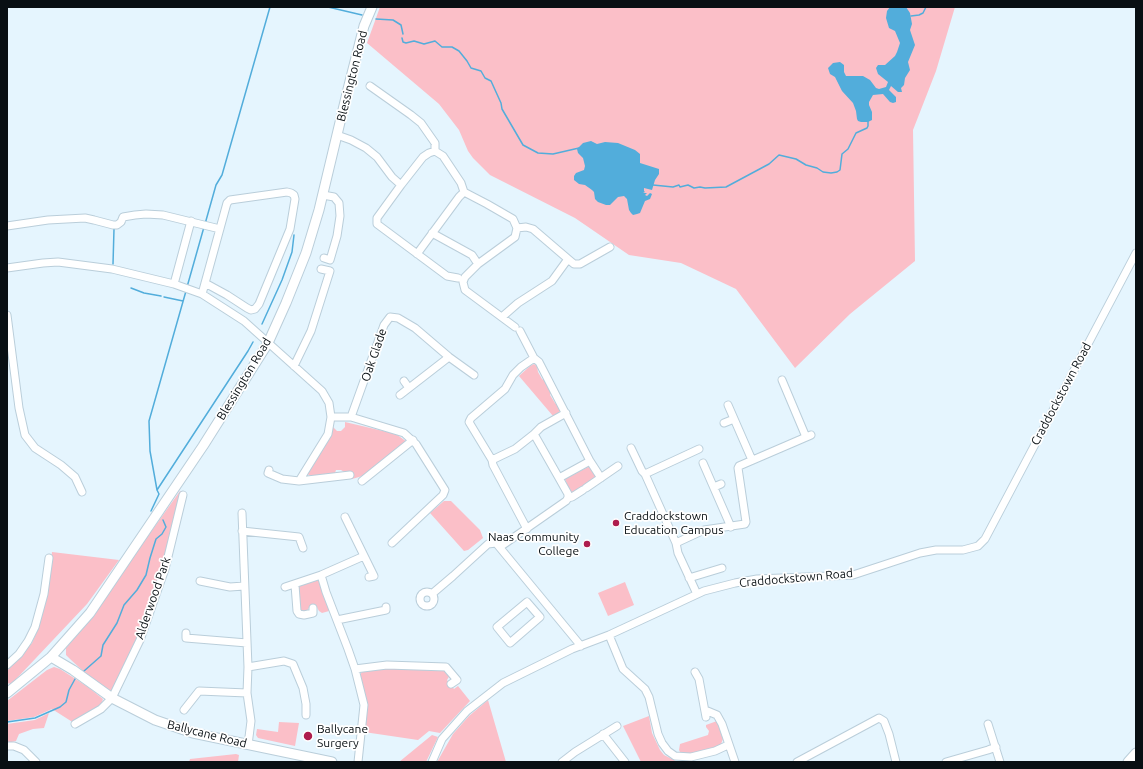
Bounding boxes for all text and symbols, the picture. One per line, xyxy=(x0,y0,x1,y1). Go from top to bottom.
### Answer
street label: Blessington Road xyxy=(334,29,370,123)
street label: Oak Glade xyxy=(358,327,390,383)
street label: Blessington Road xyxy=(214,335,274,423)
street label: Craddockstown Road xyxy=(1028,340,1094,448)
place label: Craddockstown Education Campus xyxy=(624,509,723,537)
marker: Craddockstown Education Campus xyxy=(611,518,621,528)
place label: Naas Community College xyxy=(488,530,579,558)
marker: Naas Community College xyxy=(582,539,592,549)
street label: Alderwood Park xyxy=(132,555,174,641)
street label: Craddockstown Road xyxy=(738,566,854,590)
street label: Ballycane Road xyxy=(166,717,248,751)
place label: Ballycane Surgery xyxy=(317,722,368,750)
marker: Ballycane Surgery xyxy=(302,730,314,742)

